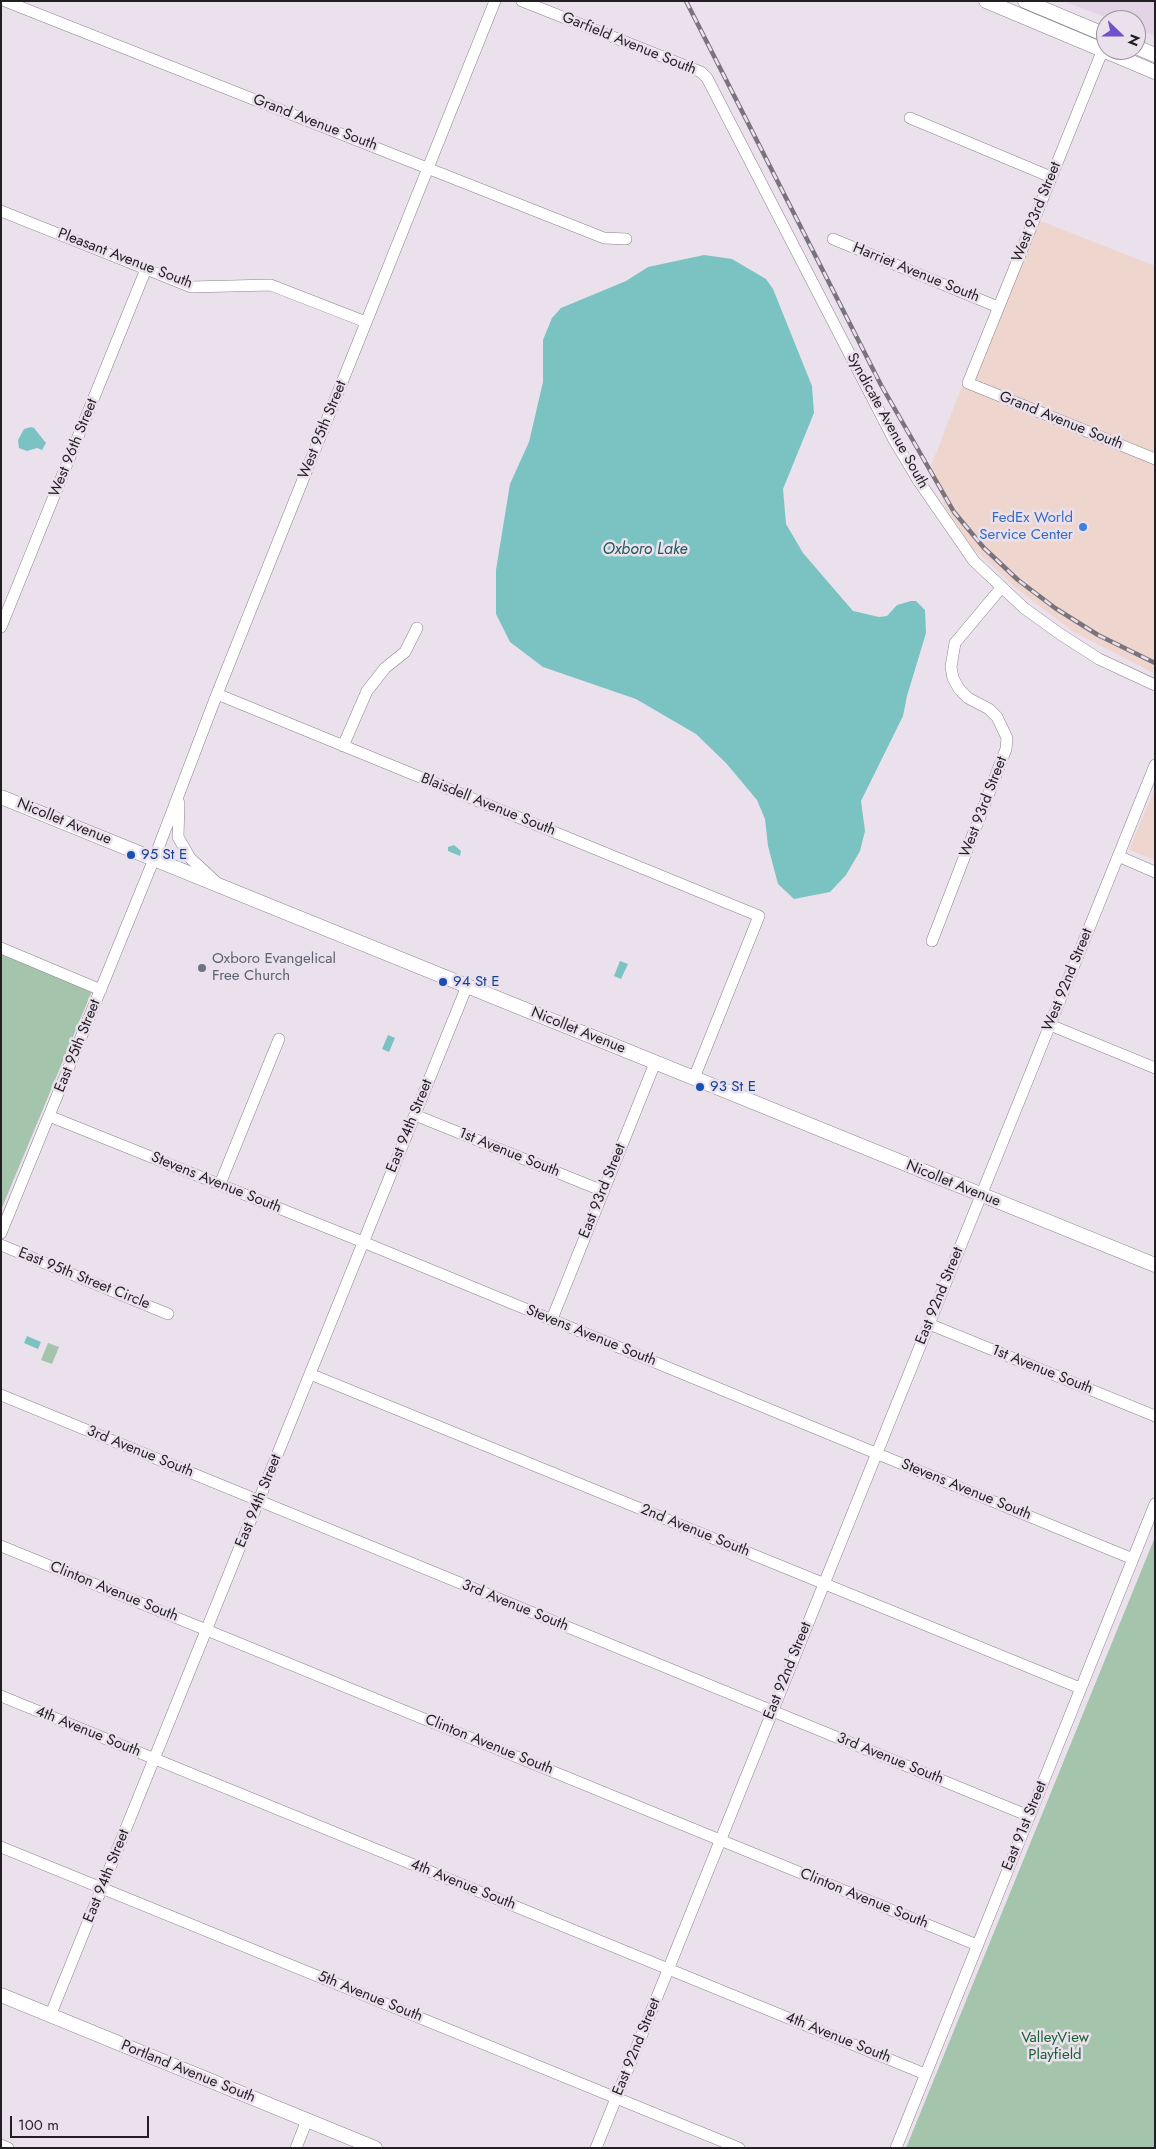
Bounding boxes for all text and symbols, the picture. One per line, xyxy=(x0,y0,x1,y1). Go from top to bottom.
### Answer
street label: Garfield Avenue South xyxy=(559,9,699,79)
north arrow xyxy=(1096,10,1146,60)
text: N xyxy=(1123,31,1145,49)
street label: Grand Avenue South xyxy=(250,91,380,155)
street label: West 93rd Street xyxy=(1009,159,1065,265)
street label: Pleasant Avenue South xyxy=(55,225,195,293)
street label: Harriet Avenue South xyxy=(850,239,982,307)
street label: Syndicate Avenue South xyxy=(842,350,932,492)
street label: West 95th Street xyxy=(295,378,351,482)
street label: Grand Avenue South xyxy=(996,388,1126,454)
street label: West 96th Street xyxy=(46,396,102,500)
place label: FedEx World Service Center xyxy=(979,509,1073,544)
marker: FedEx World Service Center xyxy=(1077,521,1089,533)
water label: Oxboro Lake xyxy=(603,540,687,560)
street label: West 93rd Street xyxy=(957,754,1011,860)
street label: Blaisdell Avenue South xyxy=(418,770,558,840)
street label: Nicollet Avenue xyxy=(14,795,114,849)
place label: 95 St E xyxy=(141,846,187,864)
marker: 95 St E xyxy=(125,849,137,861)
street label: West 92nd Street xyxy=(1039,926,1097,1034)
place label: Oxboro Evangelical Free Church xyxy=(212,950,336,985)
marker: Oxboro Evangelical Free Church xyxy=(196,962,208,974)
place label: 94 St E xyxy=(453,973,499,991)
marker: 94 St E xyxy=(437,976,449,988)
street label: East 95th Street xyxy=(51,997,105,1095)
street label: Nicollet Avenue xyxy=(528,1004,628,1058)
street label: East 94th Street xyxy=(383,1077,437,1175)
place label: 93 St E xyxy=(710,1078,756,1096)
marker: 93 St E xyxy=(694,1081,706,1093)
street label: 1st Avenue South xyxy=(456,1124,562,1182)
street label: East 93rd Street xyxy=(576,1141,630,1241)
street label: Stevens Avenue South xyxy=(148,1149,284,1217)
street label: Nicollet Avenue xyxy=(903,1157,1003,1211)
street label: East 95th Street Circle xyxy=(16,1244,152,1314)
street label: East 92nd Street xyxy=(912,1245,968,1347)
street label: Stevens Avenue South xyxy=(523,1302,659,1370)
street label: 1st Avenue South xyxy=(989,1341,1095,1399)
street label: 3rd Avenue South xyxy=(84,1422,196,1482)
street label: East 94th Street xyxy=(232,1452,286,1550)
street label: Stevens Avenue South xyxy=(898,1456,1034,1524)
street label: 2nd Avenue South xyxy=(638,1501,752,1561)
street label: Clinton Avenue South xyxy=(47,1558,181,1626)
street label: 3rd Avenue South xyxy=(459,1576,571,1636)
street label: East 92nd Street xyxy=(760,1620,816,1722)
street label: 4th Avenue South xyxy=(33,1703,143,1761)
street label: Clinton Avenue South xyxy=(422,1711,556,1779)
street label: 3rd Avenue South xyxy=(834,1729,946,1789)
street label: East 91st Street xyxy=(999,1779,1051,1873)
street label: East 94th Street xyxy=(80,1827,134,1925)
street label: 4th Avenue South xyxy=(408,1856,518,1914)
street label: Clinton Avenue South xyxy=(797,1865,931,1933)
street label: 5th Avenue South xyxy=(315,1968,425,2026)
street label: East 92nd Street xyxy=(609,1996,665,2098)
street label: 4th Avenue South xyxy=(783,2009,893,2067)
park label: ValleyView Playfield xyxy=(1021,2029,1089,2064)
street label: Portland Avenue South xyxy=(118,2037,258,2107)
scale bar xyxy=(12,2106,151,2138)
text: 100 m xyxy=(18,2114,59,2136)

